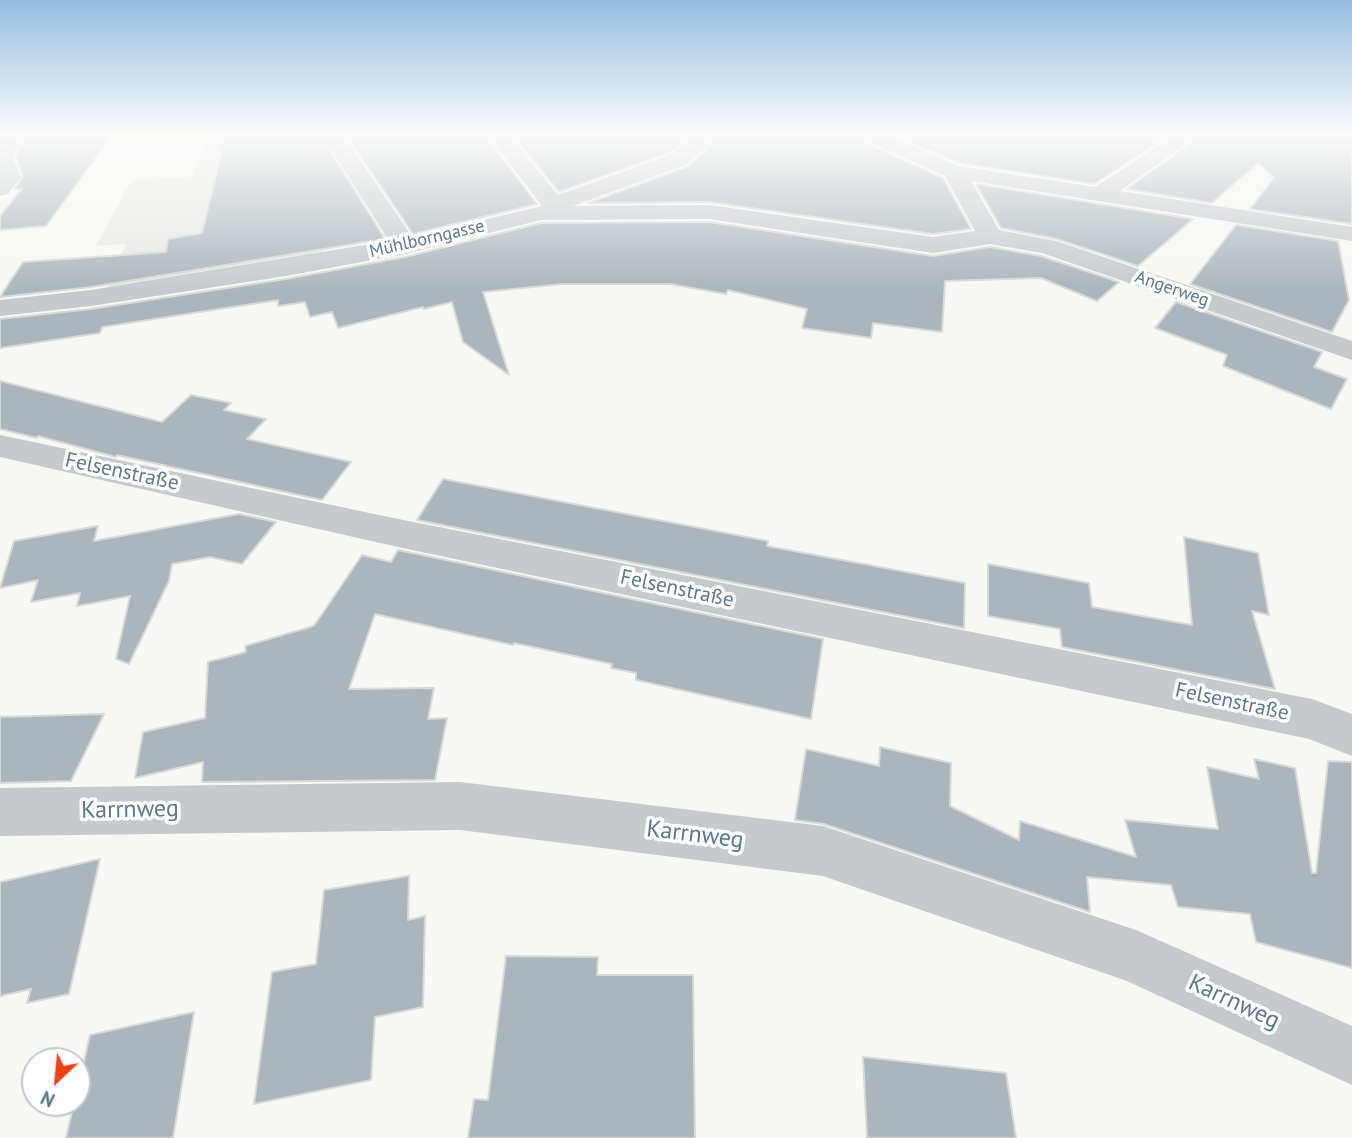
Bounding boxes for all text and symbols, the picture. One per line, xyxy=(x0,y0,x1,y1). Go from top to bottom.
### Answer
street label: Mühlborngasse xyxy=(367,215,487,263)
street label: Angerweg xyxy=(1132,266,1212,312)
street label: Felsenstraße xyxy=(63,448,181,496)
street label: Felsenstraße xyxy=(618,565,736,613)
street label: Felsenstraße xyxy=(1173,678,1291,726)
street label: Karrnweg xyxy=(81,795,179,825)
street label: Karrnweg xyxy=(645,815,745,855)
street label: Karrnweg xyxy=(1184,968,1284,1036)
north arrow xyxy=(21,1047,91,1117)
text: N xyxy=(37,1086,59,1113)

